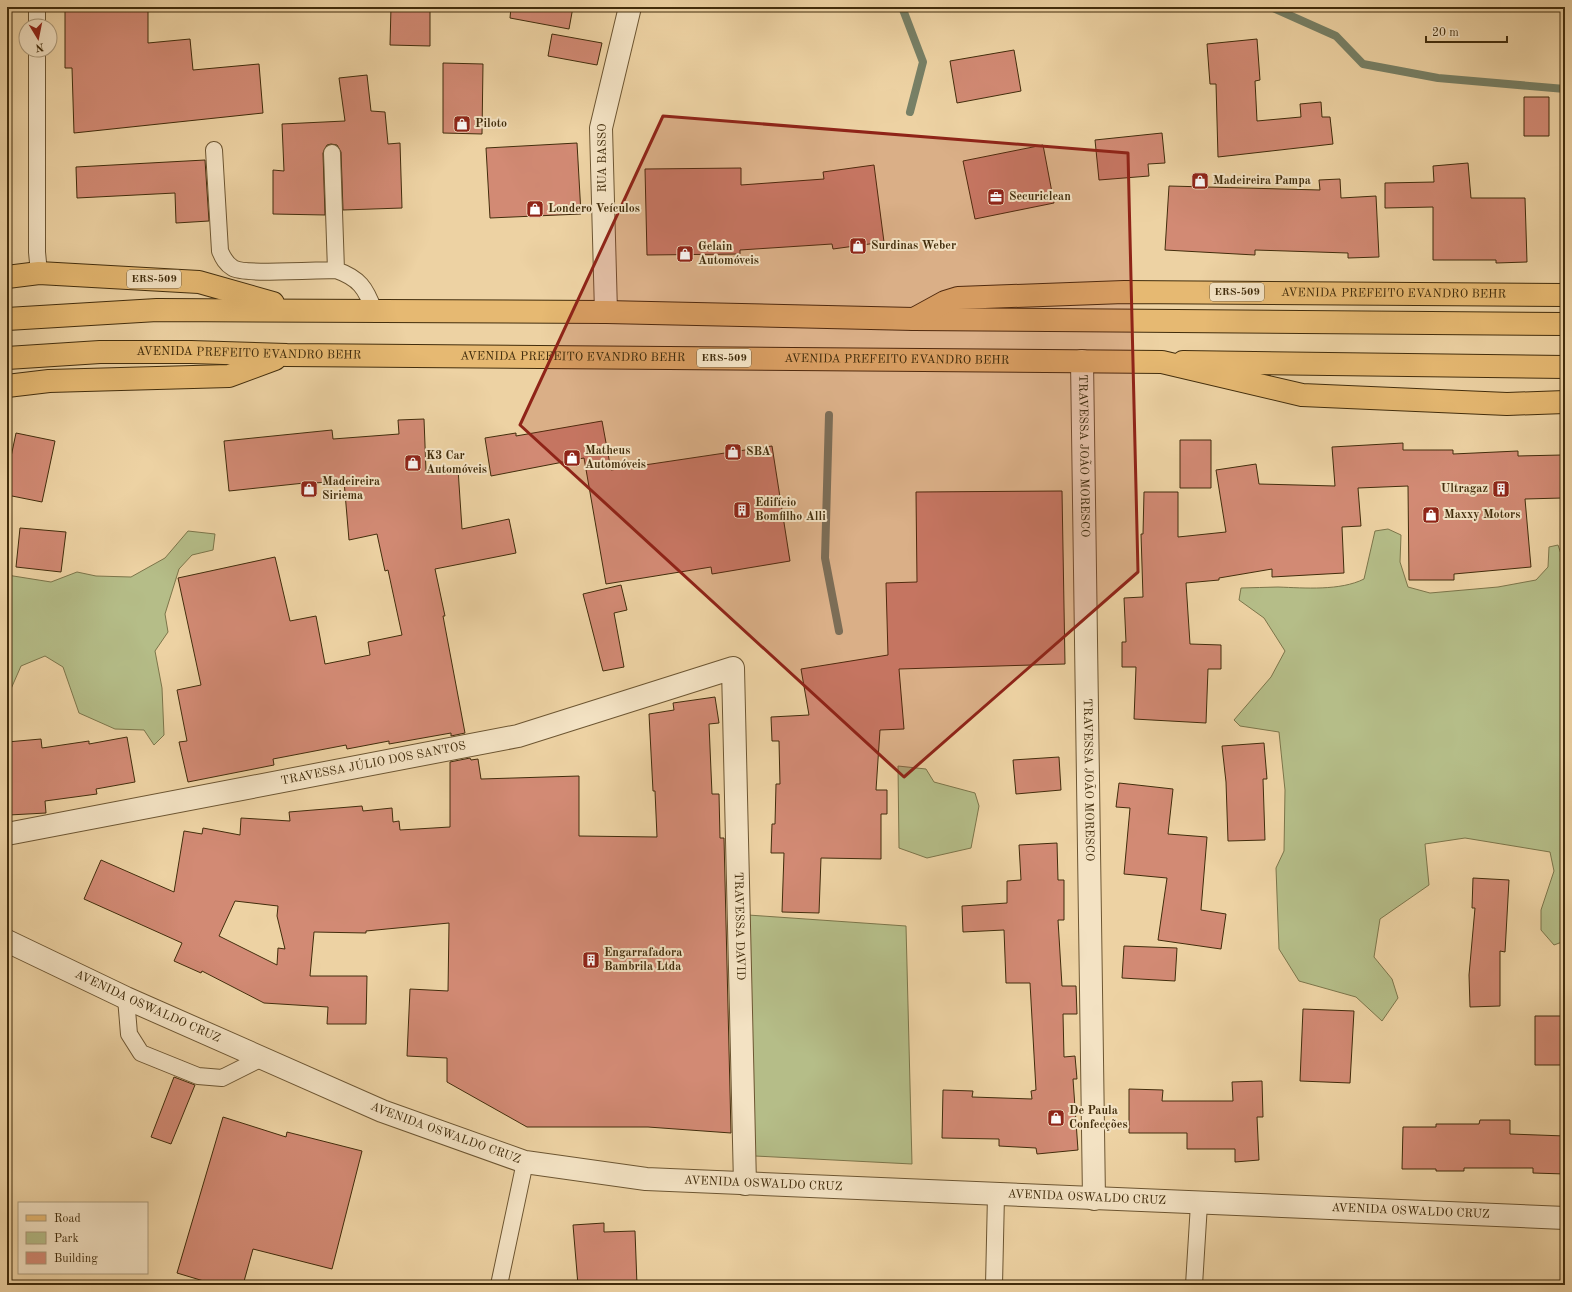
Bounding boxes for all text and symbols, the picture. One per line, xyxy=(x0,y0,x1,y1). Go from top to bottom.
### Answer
north arrow xyxy=(18,18,58,58)
scale bar xyxy=(1426,18,1507,44)
text: 20 m xyxy=(1432,27,1459,39)
text: N xyxy=(34,40,45,53)
shop icon: Piloto xyxy=(452,114,472,134)
place label: Piloto xyxy=(475,118,507,130)
street label: RUA BASSO xyxy=(597,123,609,193)
shop icon: Madeireira Pampa xyxy=(1190,171,1210,191)
place label: Madeireira Pampa xyxy=(1213,175,1311,187)
office icon: Securiclean xyxy=(986,187,1006,207)
place label: Securiclean xyxy=(1009,191,1071,203)
shop icon: Londero Veículos xyxy=(525,199,545,219)
place label: Londero Veículos xyxy=(548,203,640,215)
shop icon: Surdinas Weber xyxy=(848,236,868,256)
place label: Surdinas Weber xyxy=(871,240,956,252)
place label: Gelain Automóveis xyxy=(698,241,759,267)
shop icon: Gelain Automóveis xyxy=(675,244,695,264)
road number: ERS-509 xyxy=(127,270,181,288)
road number: ERS-509 xyxy=(1210,283,1264,301)
street label: AVENIDA PREFEITO EVANDRO BEHR xyxy=(1281,287,1507,301)
street label: AVENIDA PREFEITO EVANDRO BEHR xyxy=(136,346,362,362)
road number: ERS-509 xyxy=(697,349,751,367)
street label: AVENIDA PREFEITO EVANDRO BEHR xyxy=(460,350,686,364)
street label: AVENIDA PREFEITO EVANDRO BEHR xyxy=(784,353,1010,367)
street label: TRAVESSA JOÃO MORESCO xyxy=(1076,374,1093,538)
shop icon: SBA xyxy=(723,442,743,462)
place label: Matheus Automóveis xyxy=(585,445,646,471)
place label: SBA xyxy=(746,446,771,458)
shop icon: Matheus Automóveis xyxy=(562,448,582,468)
place label: K3 Car Automóveis xyxy=(426,450,487,476)
shop icon: K3 Car Automóveis xyxy=(403,453,423,473)
place label: Madeireira Siriema xyxy=(322,476,380,502)
shop icon: Madeireira Siriema xyxy=(299,479,319,499)
building icon: Ultragaz xyxy=(1491,479,1511,499)
place label: Ultragaz xyxy=(1441,483,1488,495)
place label: Edifício Bomfilho Alli xyxy=(755,497,826,523)
building icon: Edifício Bomfilho Alli xyxy=(732,500,752,520)
shop icon: Maxxy Motors xyxy=(1421,505,1441,525)
place label: Maxxy Motors xyxy=(1444,509,1520,521)
street label: TRAVESSA JOÃO MORESCO xyxy=(1081,698,1097,861)
street label: TRAVESSA JÚLIO DOS SANTOS xyxy=(280,740,467,787)
street label: TRAVESSA DAVID xyxy=(732,872,746,980)
place label: Engarrafadora Bambrila Ltda xyxy=(604,947,682,973)
building icon: Engarrafadora Bambrila Ltda xyxy=(581,950,601,970)
street label: AVENIDA OSWALDO CRUZ xyxy=(73,968,222,1045)
street label: AVENIDA OSWALDO CRUZ xyxy=(369,1101,522,1166)
place label: De Paula Confecções xyxy=(1069,1105,1128,1131)
shop icon: De Paula Confecções xyxy=(1046,1108,1066,1128)
street label: AVENIDA OSWALDO CRUZ xyxy=(684,1175,843,1193)
street label: AVENIDA OSWALDO CRUZ xyxy=(1007,1188,1166,1207)
legend xyxy=(18,1202,148,1274)
street label: AVENIDA OSWALDO CRUZ xyxy=(1331,1202,1490,1221)
text: Road xyxy=(54,1213,81,1225)
text: Park xyxy=(54,1233,79,1245)
text: Building xyxy=(54,1253,98,1265)

